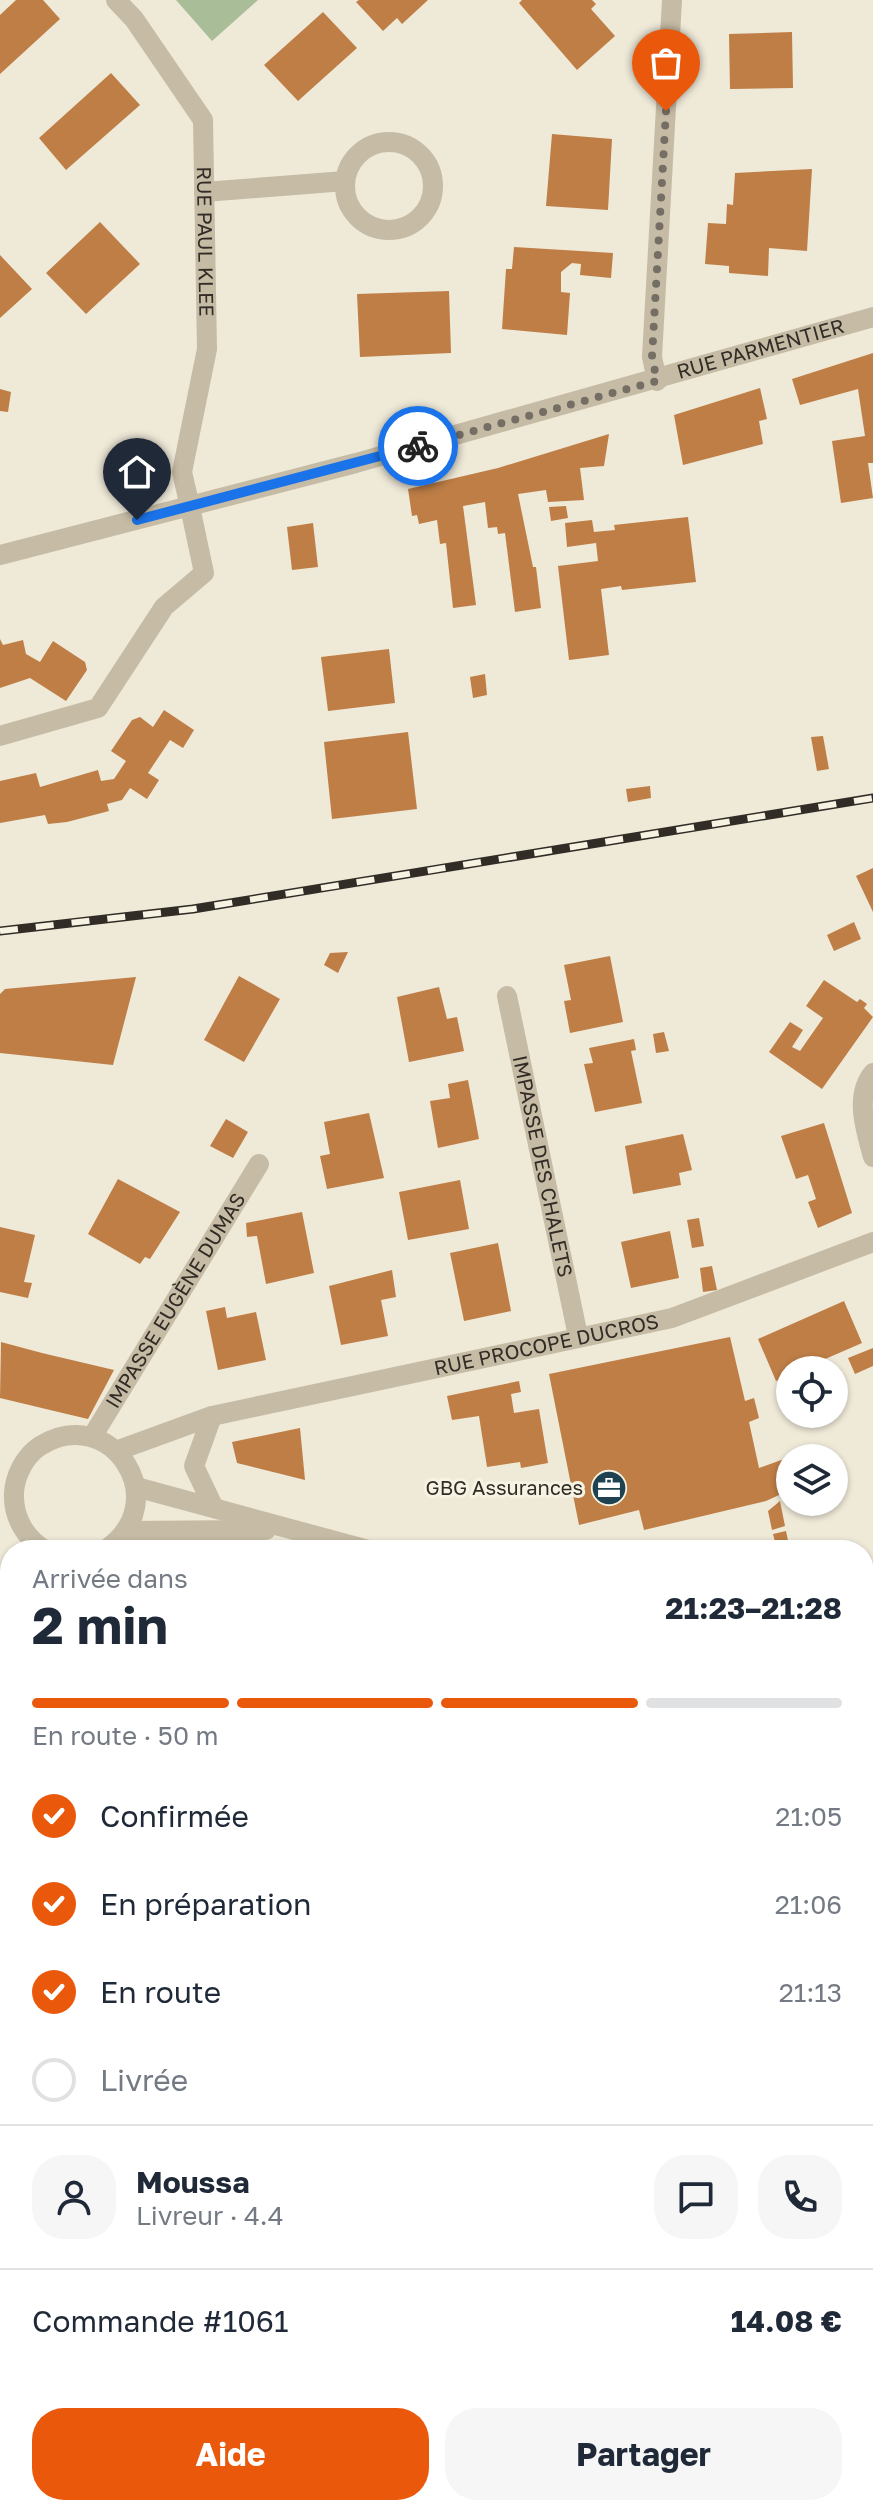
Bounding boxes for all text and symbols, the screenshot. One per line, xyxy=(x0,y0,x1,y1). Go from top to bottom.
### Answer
pin xyxy=(632,29,700,111)
icon: bag xyxy=(644,41,688,85)
street label: RUE PAUL KLEE xyxy=(193,166,219,317)
street label: RUE PARMENTIER xyxy=(674,313,847,383)
courier xyxy=(378,406,458,486)
icon: bike xyxy=(396,424,440,468)
pin xyxy=(103,438,171,520)
icon: home xyxy=(115,450,159,494)
street label: IMPASSE DES CHALETS xyxy=(509,1053,578,1279)
street label: IMPASSE EUGÈNE DUMAS xyxy=(100,1188,250,1412)
street label: RUE PROCOPE DUCROS xyxy=(432,1308,661,1379)
map controls xyxy=(776,1356,848,1516)
button: locate xyxy=(776,1356,848,1428)
button: layers xyxy=(776,1444,848,1516)
office icon: GBG Assurances xyxy=(590,1469,628,1507)
place label: GBG Assurances xyxy=(426,1475,583,1499)
text: Arrivée dans xyxy=(32,1563,188,1594)
text: 21:23–21:28 xyxy=(665,1590,842,1626)
text: 2 min xyxy=(32,1593,168,1655)
text: En route · 50 m xyxy=(32,1720,219,1751)
icon: check xyxy=(32,1794,76,1838)
text: Confirmée xyxy=(100,1798,249,1834)
text: 21:05 xyxy=(775,1801,842,1832)
icon: check xyxy=(32,1882,76,1926)
text: En préparation xyxy=(100,1886,311,1922)
text: 21:06 xyxy=(775,1889,842,1920)
icon: check xyxy=(32,1970,76,2014)
text: En route xyxy=(100,1974,221,2010)
text: 21:13 xyxy=(779,1977,842,2008)
text: Livrée xyxy=(100,2062,188,2098)
button: person xyxy=(32,2155,116,2239)
button: chat xyxy=(654,2155,738,2239)
button: phone xyxy=(758,2155,842,2239)
text: Moussa xyxy=(136,2164,250,2200)
text: Livreur · 4.4 xyxy=(136,2200,284,2231)
text: Commande #1061 xyxy=(32,2303,289,2339)
text: 14.08 € xyxy=(731,2303,842,2339)
button: Aide xyxy=(32,2408,429,2500)
button: Partager xyxy=(445,2408,842,2500)

